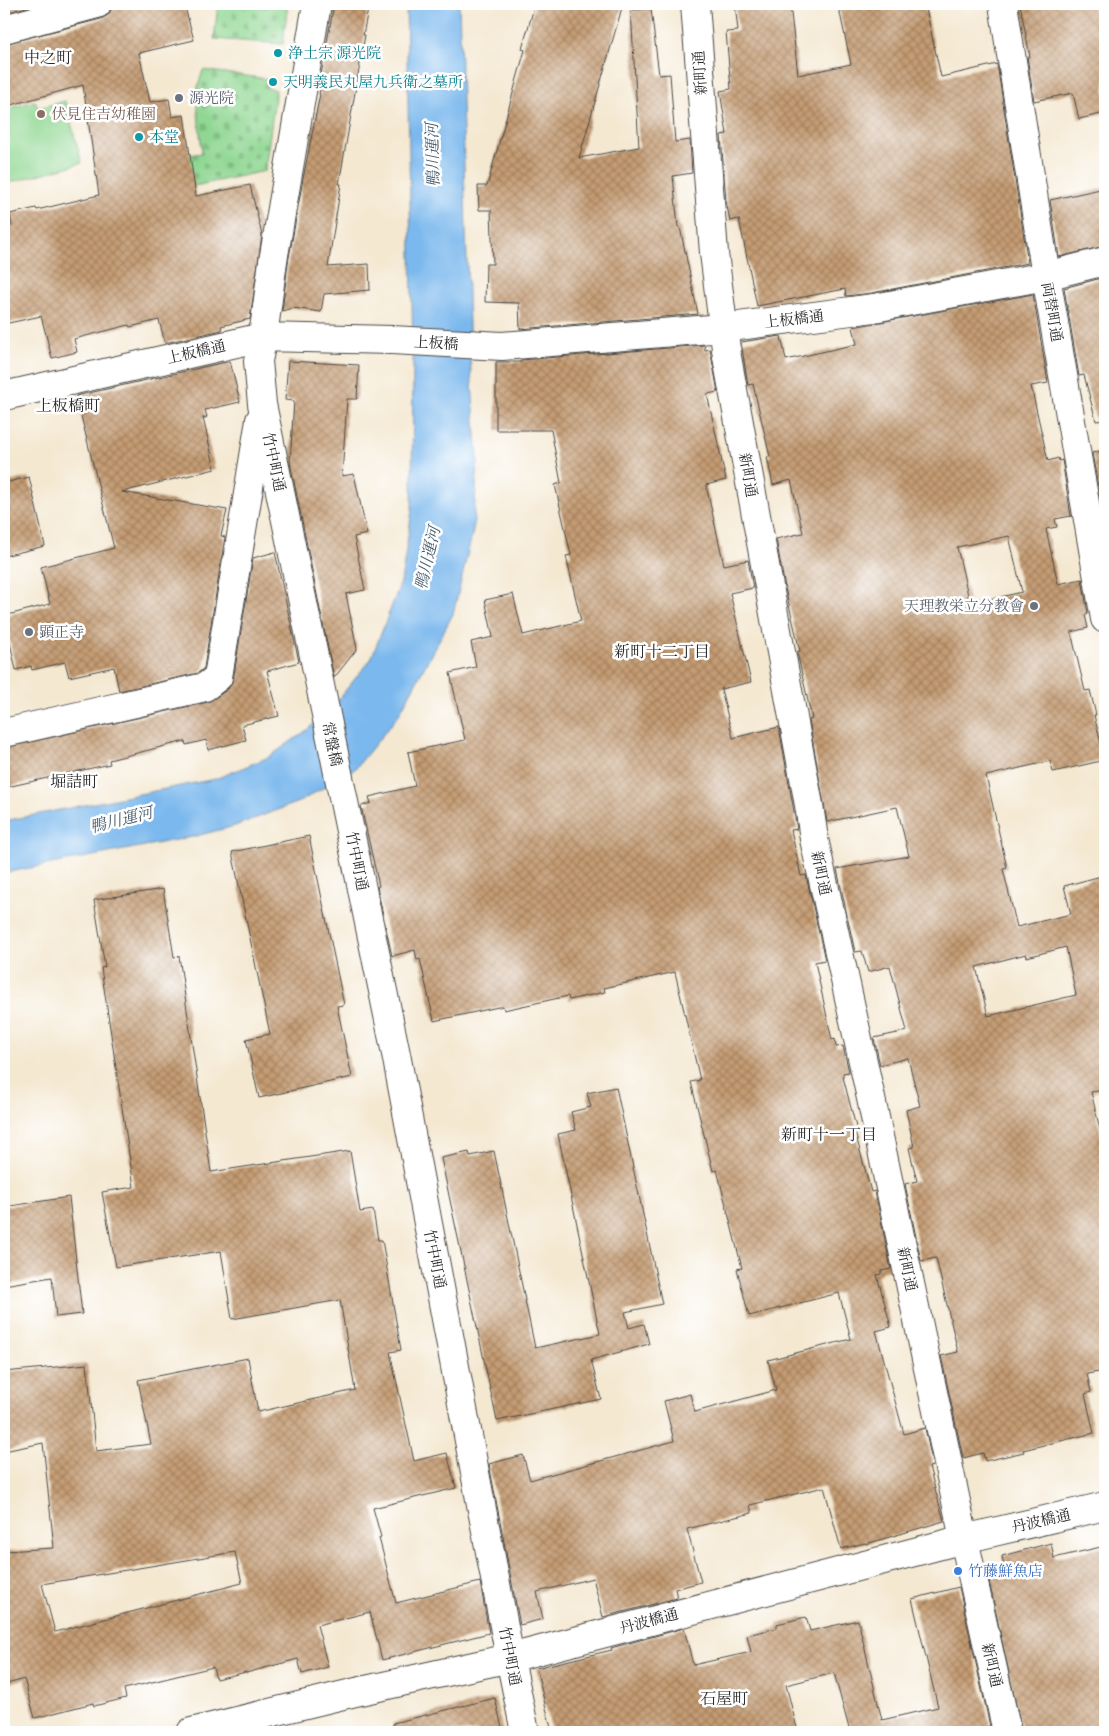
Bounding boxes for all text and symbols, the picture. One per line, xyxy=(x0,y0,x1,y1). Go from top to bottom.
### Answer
place label: 浄土宗 源光院 xyxy=(288,44,381,63)
marker: 浄土宗 源光院 xyxy=(272,47,284,59)
district label: 中之町 xyxy=(24,48,72,68)
street label: 新町通 xyxy=(689,50,712,96)
place label: 天明義民丸屋九兵衛之墓所 xyxy=(283,73,463,92)
marker: 天明義民丸屋九兵衛之墓所 xyxy=(267,76,279,88)
place label: 源光院 xyxy=(189,89,234,108)
marker: 源光院 xyxy=(173,92,185,104)
place label: 伏見住吉幼稚園 xyxy=(51,105,156,124)
marker: 伏見住吉幼稚園 xyxy=(35,108,47,120)
water label: 鴨川運河 xyxy=(422,120,444,187)
place label: 本堂 xyxy=(149,128,179,147)
marker: 本堂 xyxy=(133,131,145,143)
street label: 両替町通 xyxy=(1037,281,1066,343)
street label: 上板橋通 xyxy=(763,306,825,333)
street label: 上板橋 xyxy=(413,333,459,354)
street label: 上板橋通 xyxy=(165,336,227,368)
district label: 上板橋町 xyxy=(36,396,100,416)
street label: 竹中町通 xyxy=(258,431,289,493)
street label: 新町通 xyxy=(734,451,761,499)
water label: 鴨川運河 xyxy=(411,522,446,592)
place label: 天理教栄立分教會 xyxy=(904,597,1024,616)
marker: 天理教栄立分教會 xyxy=(1028,600,1040,612)
place label: 顕正寺 xyxy=(39,623,84,642)
marker: 顕正寺 xyxy=(23,626,35,638)
district label: 新町十二丁目 xyxy=(614,642,710,662)
street label: 常盤橋 xyxy=(318,720,345,768)
district label: 堀詰町 xyxy=(50,772,98,792)
water label: 鴨川運河 xyxy=(88,802,158,837)
street label: 竹中町通 xyxy=(341,830,372,892)
street label: 新町通 xyxy=(807,849,834,897)
district label: 新町十一丁目 xyxy=(781,1125,877,1145)
street label: 竹中町通 xyxy=(419,1228,450,1290)
street label: 新町通 xyxy=(893,1245,920,1293)
street label: 丹波橋通 xyxy=(1010,1505,1072,1537)
place label: 竹藤鮮魚店 xyxy=(968,1562,1043,1581)
marker: 竹藤鮮魚店 xyxy=(952,1565,964,1577)
street label: 丹波橋通 xyxy=(618,1605,681,1638)
street label: 竹中町通 xyxy=(494,1625,525,1687)
street label: 新町通 xyxy=(977,1641,1006,1689)
district label: 石屋町 xyxy=(700,1689,748,1709)

